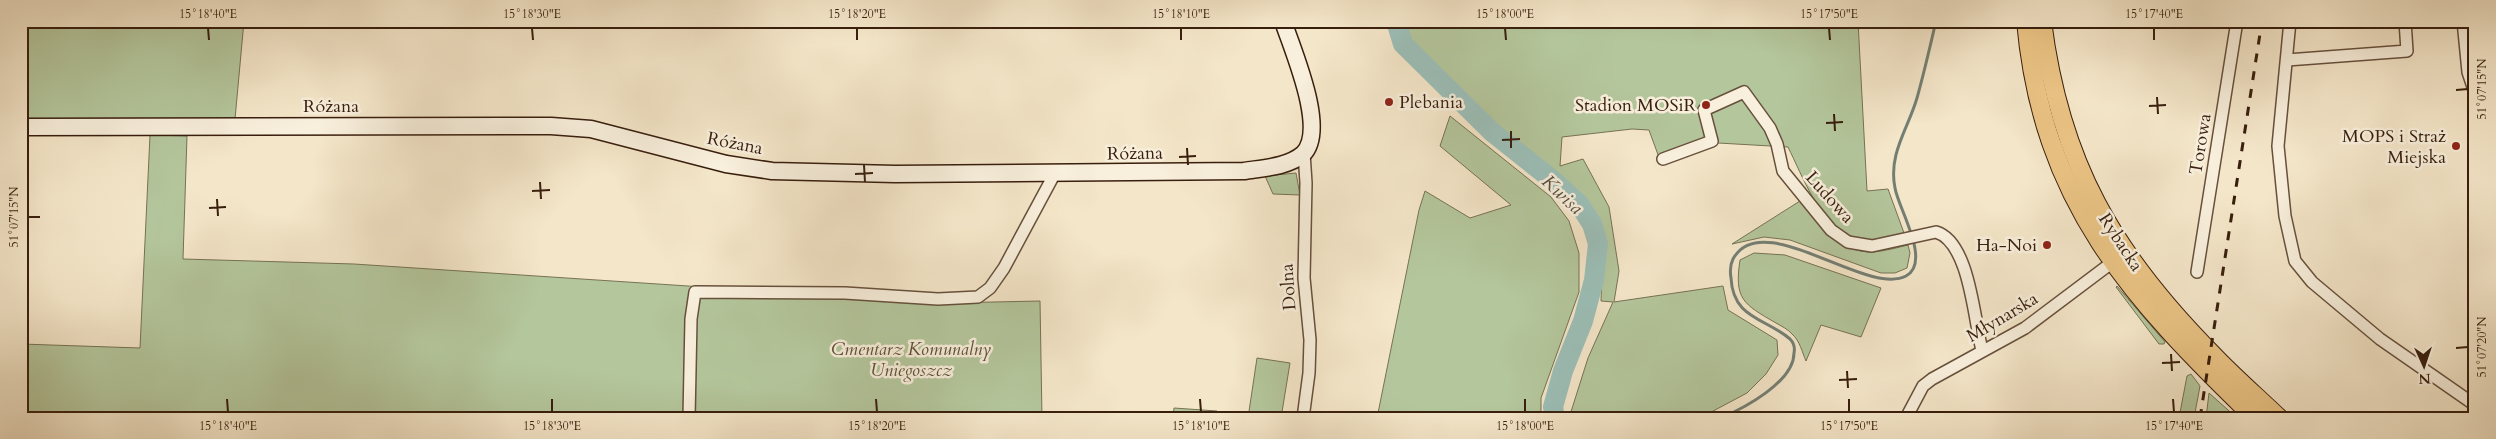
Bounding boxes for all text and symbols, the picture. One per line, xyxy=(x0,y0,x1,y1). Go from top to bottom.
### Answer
text: 15°18'40"E xyxy=(179,6,237,22)
text: 15°18'30"E xyxy=(503,6,561,22)
text: 15°18'20"E xyxy=(828,6,886,22)
text: 15°18'10"E xyxy=(1152,6,1210,22)
text: 15°18'00"E xyxy=(1476,6,1534,22)
text: 15°17'50"E xyxy=(1800,6,1858,22)
text: 15°17'40"E xyxy=(2125,6,2183,22)
text: 51°07'15"N xyxy=(2474,58,2490,119)
place label: Plebania xyxy=(1399,90,1463,115)
place label: Stadion MOSiR xyxy=(1575,93,1697,118)
street label: Różana xyxy=(303,94,359,119)
marker: Plebania xyxy=(1383,96,1395,108)
marker: Stadion MOSiR xyxy=(1700,99,1712,111)
street label: Torowa xyxy=(2183,112,2218,176)
place label: MOPS i Straż Miejska xyxy=(2342,124,2446,170)
street label: Różana xyxy=(705,126,765,161)
marker: MOPS i Straż Miejska xyxy=(2450,140,2462,152)
street label: Różana xyxy=(1107,141,1163,166)
street label: Ludowa xyxy=(1799,166,1860,229)
water label: Kwisa xyxy=(1536,169,1589,221)
text: 51°07'15"N xyxy=(6,186,22,247)
street label: Rybacka xyxy=(2092,208,2149,277)
place label: Ha-Noi xyxy=(1976,233,2037,258)
marker: Ha-Noi xyxy=(2041,239,2053,251)
street label: Dolna xyxy=(1274,262,1303,311)
street label: Młynarska xyxy=(1962,286,2043,349)
text: 51°07'20"N xyxy=(2474,316,2490,377)
park label: Cmentarz Komunalny Uniegoszcz xyxy=(831,337,991,383)
north arrow xyxy=(2398,342,2448,392)
text: N xyxy=(2418,369,2431,388)
text: 15°18'40"E xyxy=(199,418,257,434)
text: 15°18'30"E xyxy=(523,418,581,434)
text: 15°18'20"E xyxy=(848,418,906,434)
text: 15°18'10"E xyxy=(1172,418,1230,434)
text: 15°18'00"E xyxy=(1496,418,1554,434)
text: 15°17'50"E xyxy=(1820,418,1878,434)
text: 15°17'40"E xyxy=(2145,418,2203,434)

